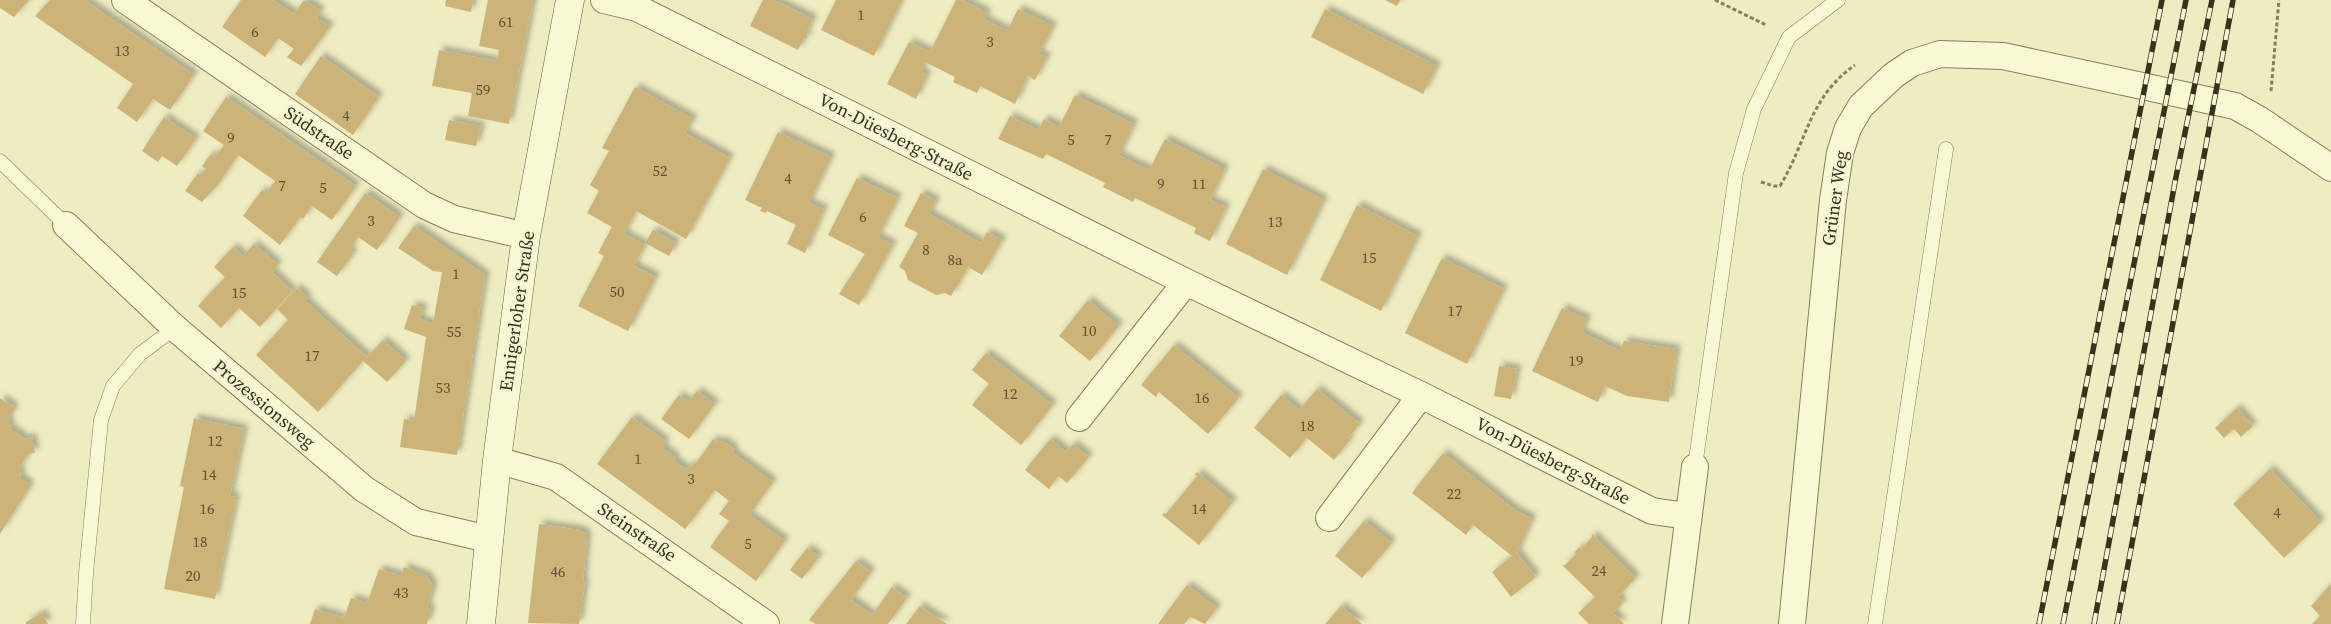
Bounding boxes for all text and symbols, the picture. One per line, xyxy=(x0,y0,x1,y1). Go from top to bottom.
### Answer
house number: 1 xyxy=(857,4,865,25)
house number: 61 xyxy=(498,11,514,32)
house number: 6 xyxy=(251,21,259,42)
house number: 3 xyxy=(986,31,994,52)
house number: 13 xyxy=(114,40,130,61)
house number: 59 xyxy=(475,79,491,100)
street label: Von-Düesberg-Straße xyxy=(815,87,978,186)
street label: Südstraße xyxy=(279,100,359,165)
house number: 4 xyxy=(342,105,350,126)
house number: 9 xyxy=(227,127,235,148)
house number: 5 xyxy=(1067,129,1075,150)
house number: 7 xyxy=(1104,129,1112,150)
street label: Grüner Weg xyxy=(1815,149,1854,247)
house number: 52 xyxy=(652,160,668,181)
house number: 4 xyxy=(784,168,792,189)
house number: 9 xyxy=(1157,173,1165,194)
house number: 11 xyxy=(1191,173,1207,194)
house number: 7 xyxy=(278,175,286,196)
house number: 5 xyxy=(319,177,327,198)
house number: 6 xyxy=(859,206,867,227)
house number: 3 xyxy=(367,210,375,231)
house number: 13 xyxy=(1267,211,1283,232)
street label: Ennigerloher Straße xyxy=(493,229,540,393)
house number: 8 xyxy=(922,239,930,260)
house number: 15 xyxy=(1361,247,1377,268)
house number: 8a xyxy=(947,249,963,270)
house number: 1 xyxy=(452,263,460,284)
house number: 50 xyxy=(609,281,625,302)
house number: 15 xyxy=(231,282,247,303)
house number: 17 xyxy=(1447,300,1463,321)
house number: 10 xyxy=(1081,320,1097,341)
house number: 55 xyxy=(446,321,462,342)
house number: 17 xyxy=(304,345,320,366)
house number: 19 xyxy=(1568,350,1584,371)
street label: Prozessionsweg xyxy=(208,353,321,454)
house number: 53 xyxy=(435,377,451,398)
house number: 12 xyxy=(1002,383,1018,404)
house number: 16 xyxy=(1194,387,1210,408)
street label: Von-Düesberg-Straße xyxy=(1472,411,1635,510)
house number: 18 xyxy=(1299,415,1315,436)
house number: 12 xyxy=(207,430,223,451)
house number: 1 xyxy=(634,448,642,469)
house number: 14 xyxy=(201,464,217,485)
house number: 3 xyxy=(687,468,695,489)
house number: 22 xyxy=(1446,483,1462,504)
street label: Steinstraße xyxy=(593,496,682,567)
house number: 16 xyxy=(199,498,215,519)
house number: 14 xyxy=(1191,498,1207,519)
house number: 4 xyxy=(2273,502,2281,523)
house number: 18 xyxy=(192,531,208,552)
house number: 5 xyxy=(744,533,752,554)
house number: 24 xyxy=(1591,560,1607,581)
house number: 46 xyxy=(550,561,566,582)
house number: 20 xyxy=(185,565,201,586)
house number: 43 xyxy=(393,582,409,603)

